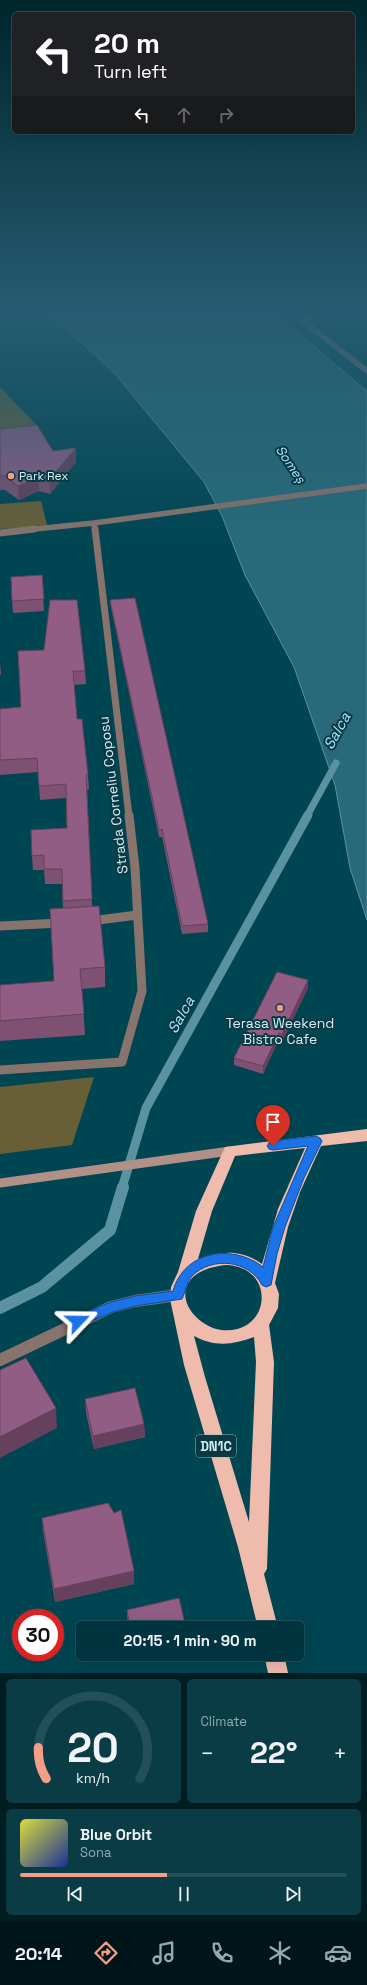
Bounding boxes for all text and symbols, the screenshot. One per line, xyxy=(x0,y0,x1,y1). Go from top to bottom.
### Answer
text: 20 m xyxy=(94,25,160,61)
icon: left xyxy=(28,28,80,80)
text: Turn left xyxy=(94,60,167,83)
icon: left xyxy=(131,104,153,126)
icon: ahead xyxy=(173,104,195,126)
icon: right xyxy=(215,104,237,126)
water label: Someș xyxy=(272,442,310,487)
place label: Park Rex xyxy=(19,468,68,484)
marker: Park Rex xyxy=(6,471,16,481)
water label: Salca xyxy=(319,709,355,752)
street label: Strada Corneliu Coposu xyxy=(94,715,132,875)
water label: Salca xyxy=(163,993,199,1036)
marker: Terasa Weekend Bistro Cafe xyxy=(275,1003,285,1013)
place label: Terasa Weekend Bistro Cafe xyxy=(226,1014,334,1048)
pin xyxy=(256,1105,290,1146)
icon: arrive xyxy=(262,1111,284,1133)
position arrow xyxy=(57,1300,99,1342)
road number: DN1C xyxy=(196,1435,236,1457)
speed limit sign: 30 xyxy=(12,1609,64,1661)
text: 20:15 · 1 min · 90 m xyxy=(124,1631,256,1650)
text: Climate xyxy=(201,1713,247,1730)
text: 20 xyxy=(67,1721,119,1774)
text: 22° xyxy=(250,1733,297,1772)
text: − xyxy=(201,1739,214,1767)
text: + xyxy=(333,1739,347,1767)
text: km/h xyxy=(76,1769,110,1787)
text: Blue Orbit xyxy=(80,1825,152,1844)
text: Sona xyxy=(80,1844,111,1861)
icon: previous xyxy=(64,1883,86,1905)
icon: pause xyxy=(173,1883,195,1905)
icon: next xyxy=(282,1883,304,1905)
icon: directions xyxy=(92,1939,120,1967)
icon: music xyxy=(150,1939,178,1967)
icon: phone xyxy=(208,1939,236,1967)
icon: climate xyxy=(266,1939,294,1967)
icon: car xyxy=(324,1939,352,1967)
text: 20:14 xyxy=(15,1942,62,1965)

